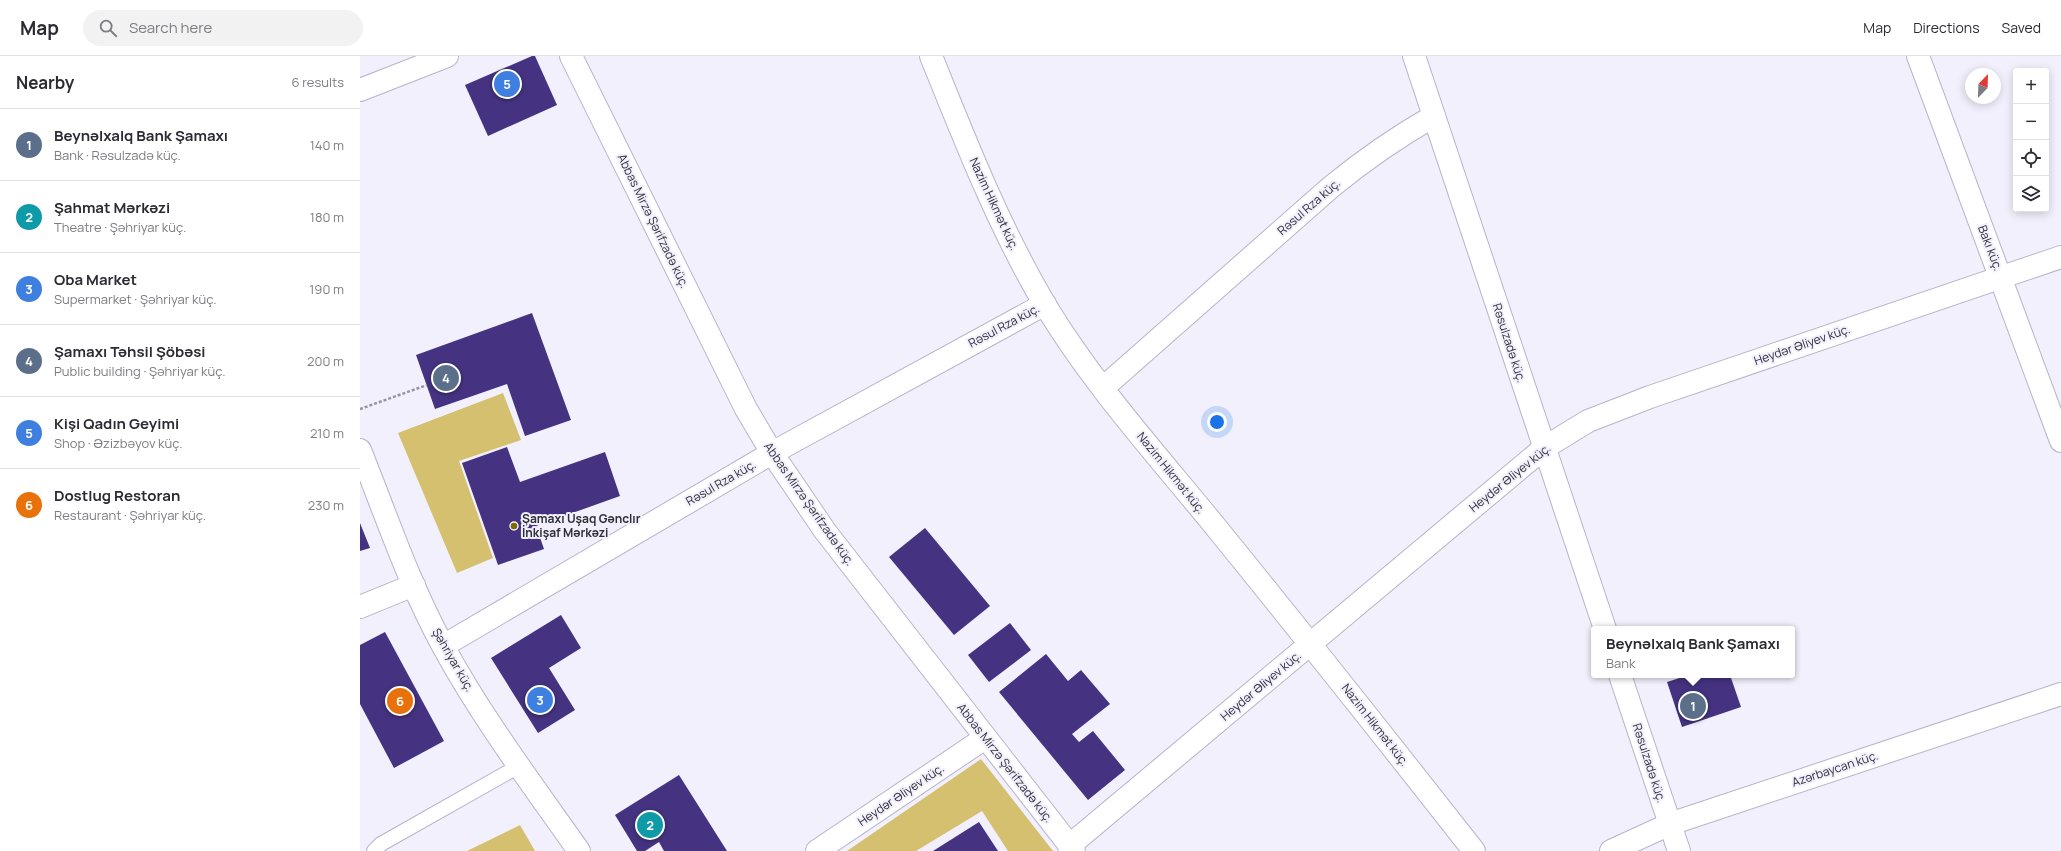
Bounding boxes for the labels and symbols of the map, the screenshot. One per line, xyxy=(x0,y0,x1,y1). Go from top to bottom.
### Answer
north arrow xyxy=(1965,68,2001,104)
pin: 5 xyxy=(494,69,520,99)
street label: Abbas Mirzə Şərifzadə küç. xyxy=(614,151,693,291)
street label: Nazim Hikmət küç. xyxy=(966,155,1023,253)
street label: Rəsul Rza küç. xyxy=(1274,175,1344,239)
street label: Bakı küç. xyxy=(1974,223,2007,273)
street label: Rəsul Rza küç. xyxy=(965,300,1042,351)
street label: Rəsulzadə küç. xyxy=(1489,301,1530,385)
street label: Heydər Əliyev küç. xyxy=(1752,320,1852,369)
pin: 4 xyxy=(433,363,459,393)
your location xyxy=(1207,412,1227,432)
street label: Nazim Hikmət küç. xyxy=(1133,428,1210,517)
street label: Abbas Mirzə Şərifzadə küç. xyxy=(760,439,859,569)
street label: Heydər Əliyev küç. xyxy=(1465,439,1554,516)
street label: Rəsul Rza küç. xyxy=(683,456,759,510)
place label: Şamaxı Uşaq Gənclır İnkişaf Mərkəzi xyxy=(522,510,641,541)
marker: Şamaxı Uşaq Gənclır İnkişaf Mərkəzi xyxy=(509,521,519,531)
street label: Şəhriyar küç. xyxy=(428,625,478,695)
street label: Heydər Əliyev küç. xyxy=(1217,647,1305,724)
street label: Nazim Hikmət küç. xyxy=(1338,680,1413,770)
pin: 3 xyxy=(527,685,553,715)
pin: 6 xyxy=(387,686,413,716)
pin: 1 xyxy=(1680,691,1706,721)
street label: Abbas Mirzə Şərifzadə küç. xyxy=(953,699,1057,826)
street label: Rəsulzadə küç. xyxy=(1629,721,1670,805)
street label: Azərbaycan küç. xyxy=(1790,747,1880,790)
street label: Heydər Əliyev küç. xyxy=(854,759,947,830)
pin: 2 xyxy=(637,810,663,840)

